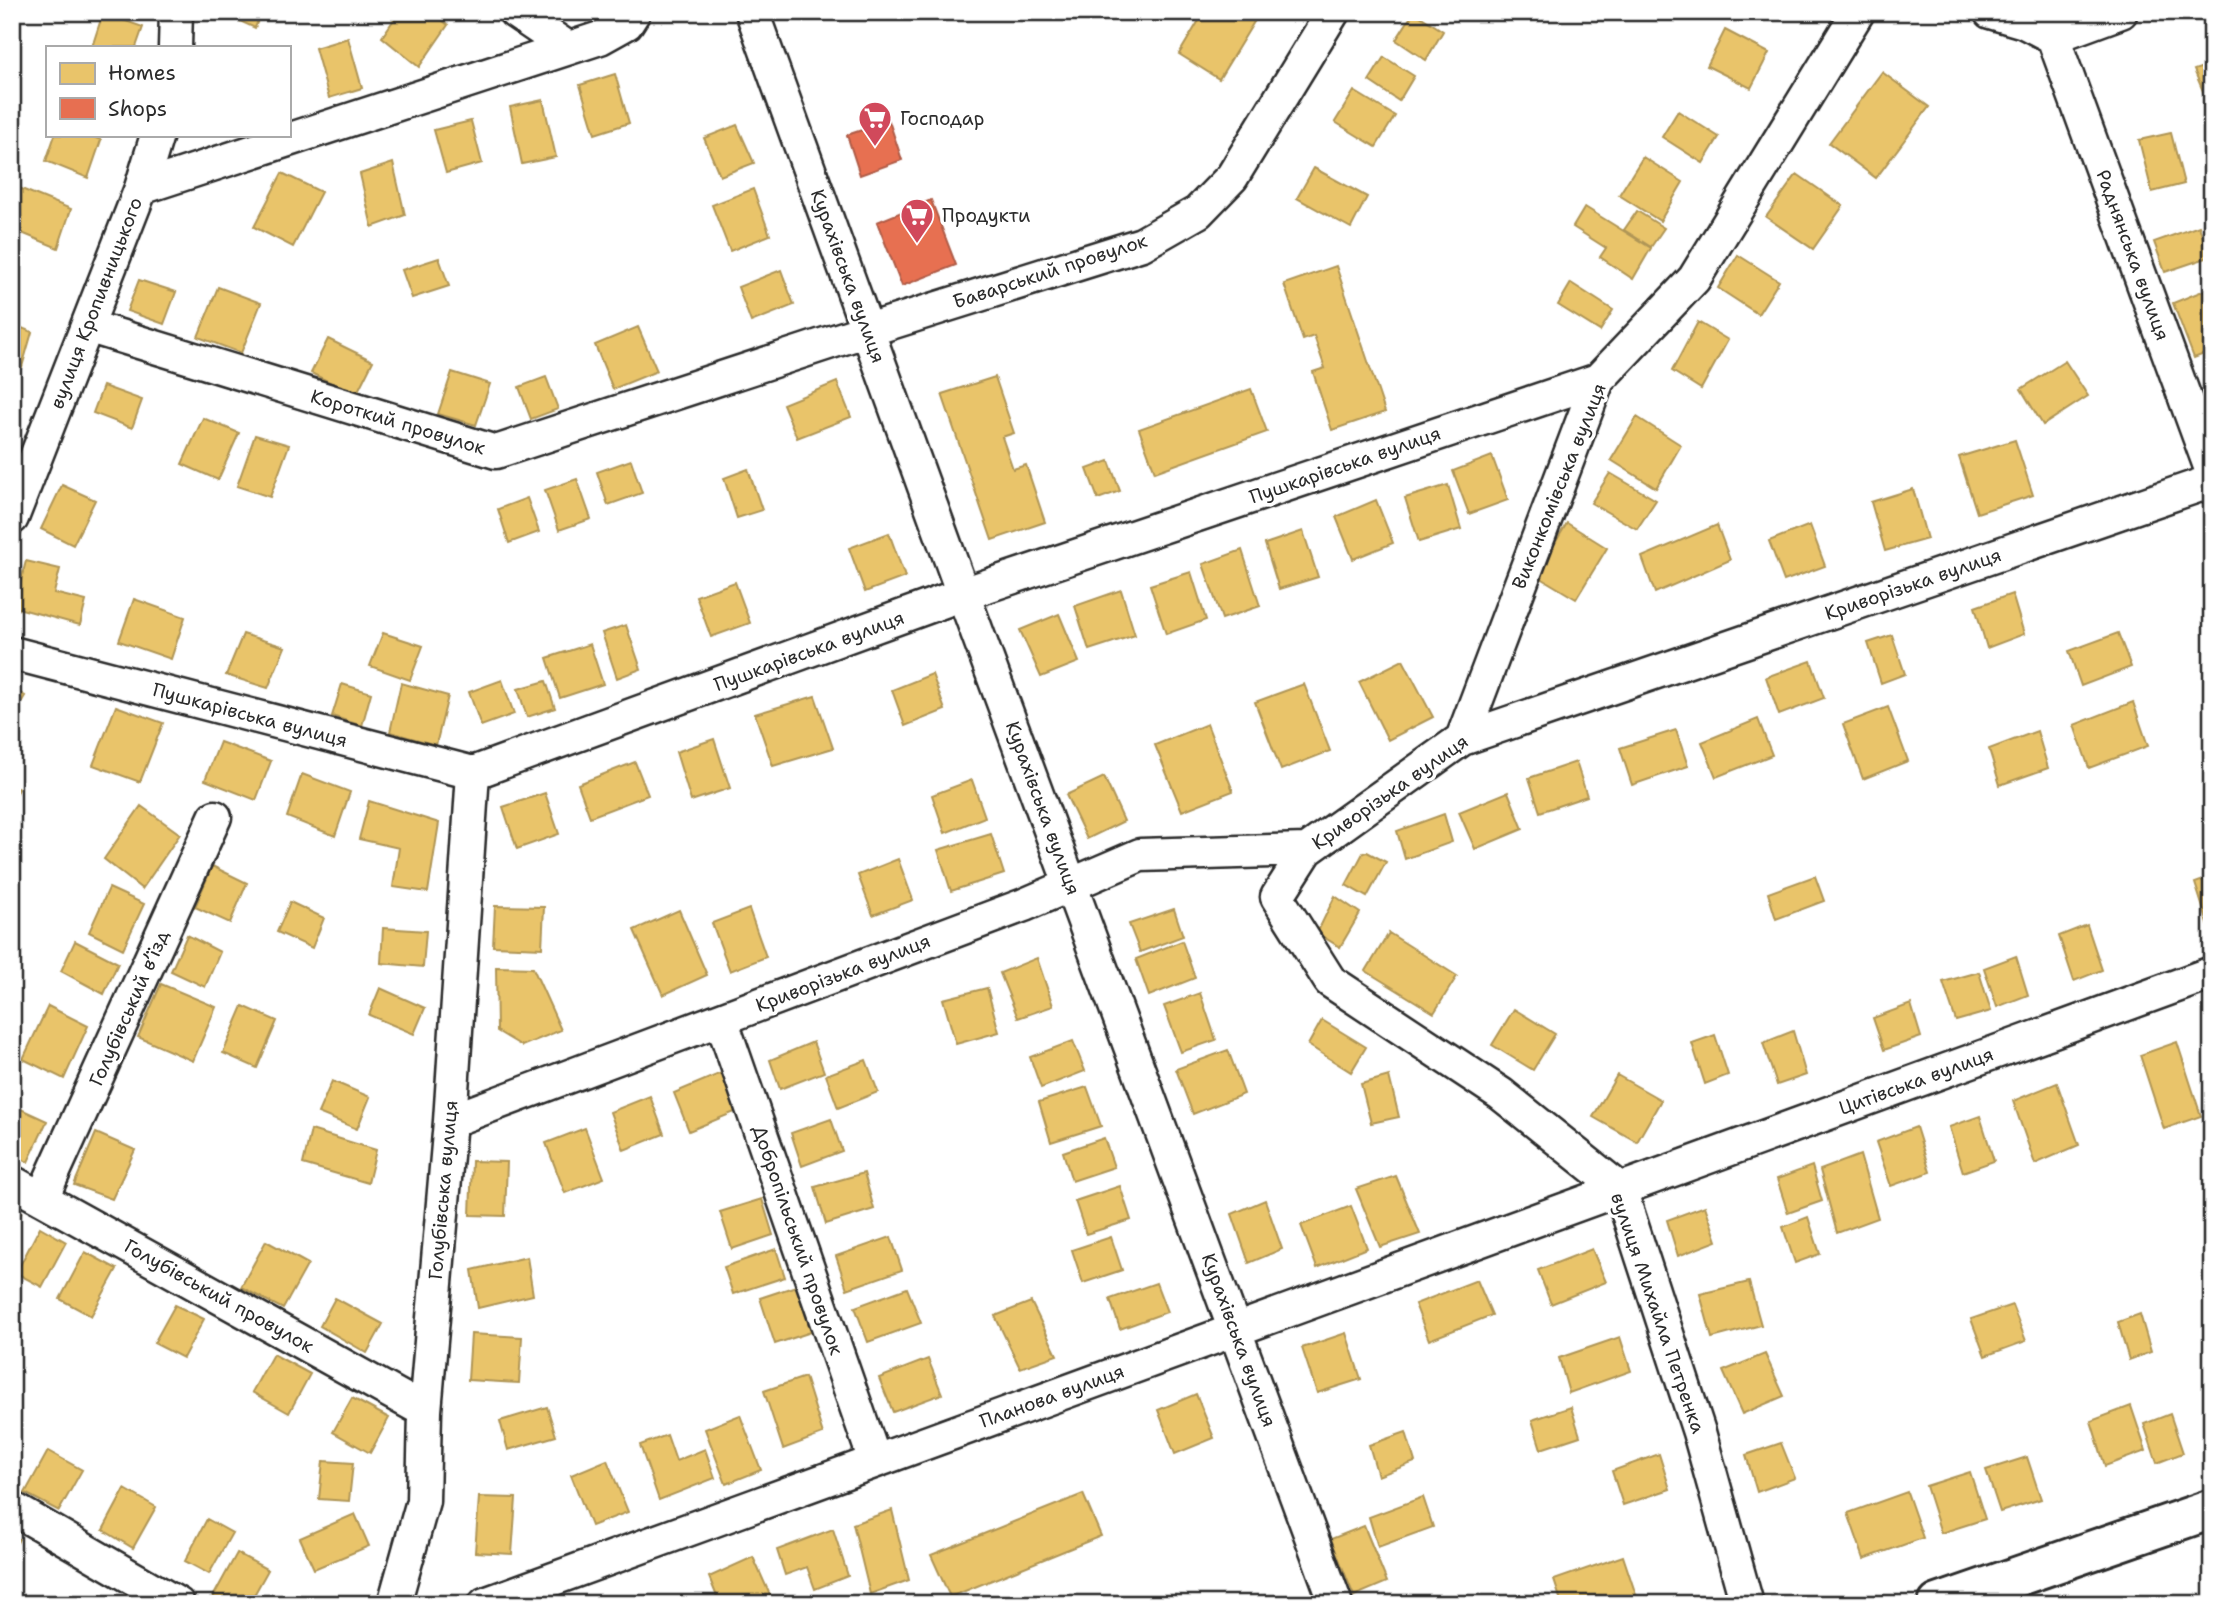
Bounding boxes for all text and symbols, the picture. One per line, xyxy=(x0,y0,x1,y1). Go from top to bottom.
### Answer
legend xyxy=(46,46,290,136)
text: Homes xyxy=(108,59,176,87)
text: Shops xyxy=(108,95,167,123)
supermarket icon: Господар xyxy=(856,99,894,148)
place label: Господар xyxy=(900,106,984,131)
street label: Раднянська вулиця xyxy=(2090,166,2176,344)
street label: Курахівська вулиця xyxy=(805,186,891,366)
street label: вулиця Кропивницького xyxy=(44,194,148,412)
supermarket icon: Продукти xyxy=(898,196,936,245)
place label: Продукти xyxy=(942,203,1031,228)
street label: Баварський провулок xyxy=(950,228,1150,314)
street label: Виконкомівська вулиця xyxy=(1506,379,1612,593)
street label: Короткий провулок xyxy=(308,384,488,460)
street label: Пушкарівська вулиця xyxy=(1246,421,1444,509)
street label: Криворізька вулиця xyxy=(1821,542,2005,626)
street label: Пушкарівська вулиця xyxy=(710,605,908,697)
street label: Пушкарівська вулиця xyxy=(150,677,350,753)
street label: Курахівська вулиця xyxy=(1000,718,1086,898)
street label: Криворізька вулиця xyxy=(1307,729,1473,855)
street label: Голубівський в’їзд xyxy=(83,926,175,1090)
street label: Криворізька вулиця xyxy=(752,928,934,1018)
street label: Цитівська вулиця xyxy=(1835,1041,1997,1121)
street label: Голубівська вулиця xyxy=(423,1099,463,1281)
street label: Добропільський провулок xyxy=(747,1122,849,1358)
street label: вулиця Михайла Петренка xyxy=(1605,1189,1711,1437)
street label: Голубівський провулок xyxy=(120,1233,318,1359)
street label: Курахівська вулиця xyxy=(1196,1250,1282,1430)
street label: Планова вулиця xyxy=(976,1358,1128,1434)

